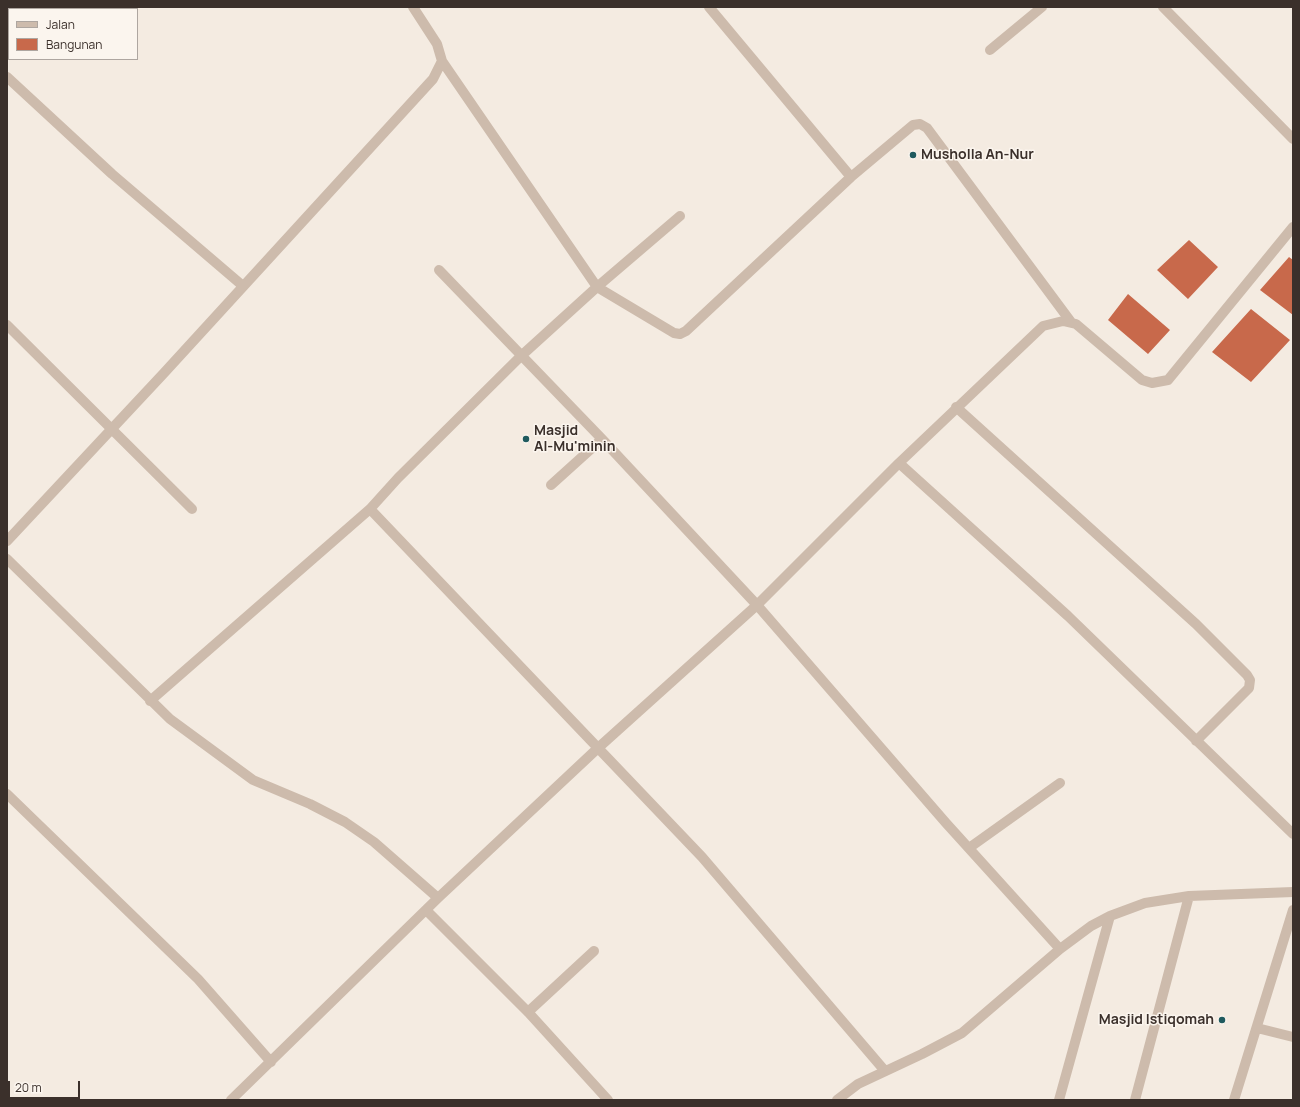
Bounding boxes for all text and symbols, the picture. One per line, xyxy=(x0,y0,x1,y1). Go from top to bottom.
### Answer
legend xyxy=(8,8,138,60)
text: Jalan xyxy=(46,16,75,33)
text: Bangunan xyxy=(46,36,102,53)
place label: Musholla An-Nur xyxy=(921,147,1034,163)
marker: Musholla An-Nur xyxy=(908,150,918,160)
place label: Masjid Al-Mu'minin xyxy=(534,423,616,456)
marker: Masjid Al-Mu'minin xyxy=(521,434,531,444)
place label: Masjid Istiqomah xyxy=(1099,1012,1214,1028)
marker: Masjid Istiqomah xyxy=(1217,1015,1227,1025)
scale bar xyxy=(10,1073,82,1099)
text: 20 m xyxy=(15,1079,42,1096)

